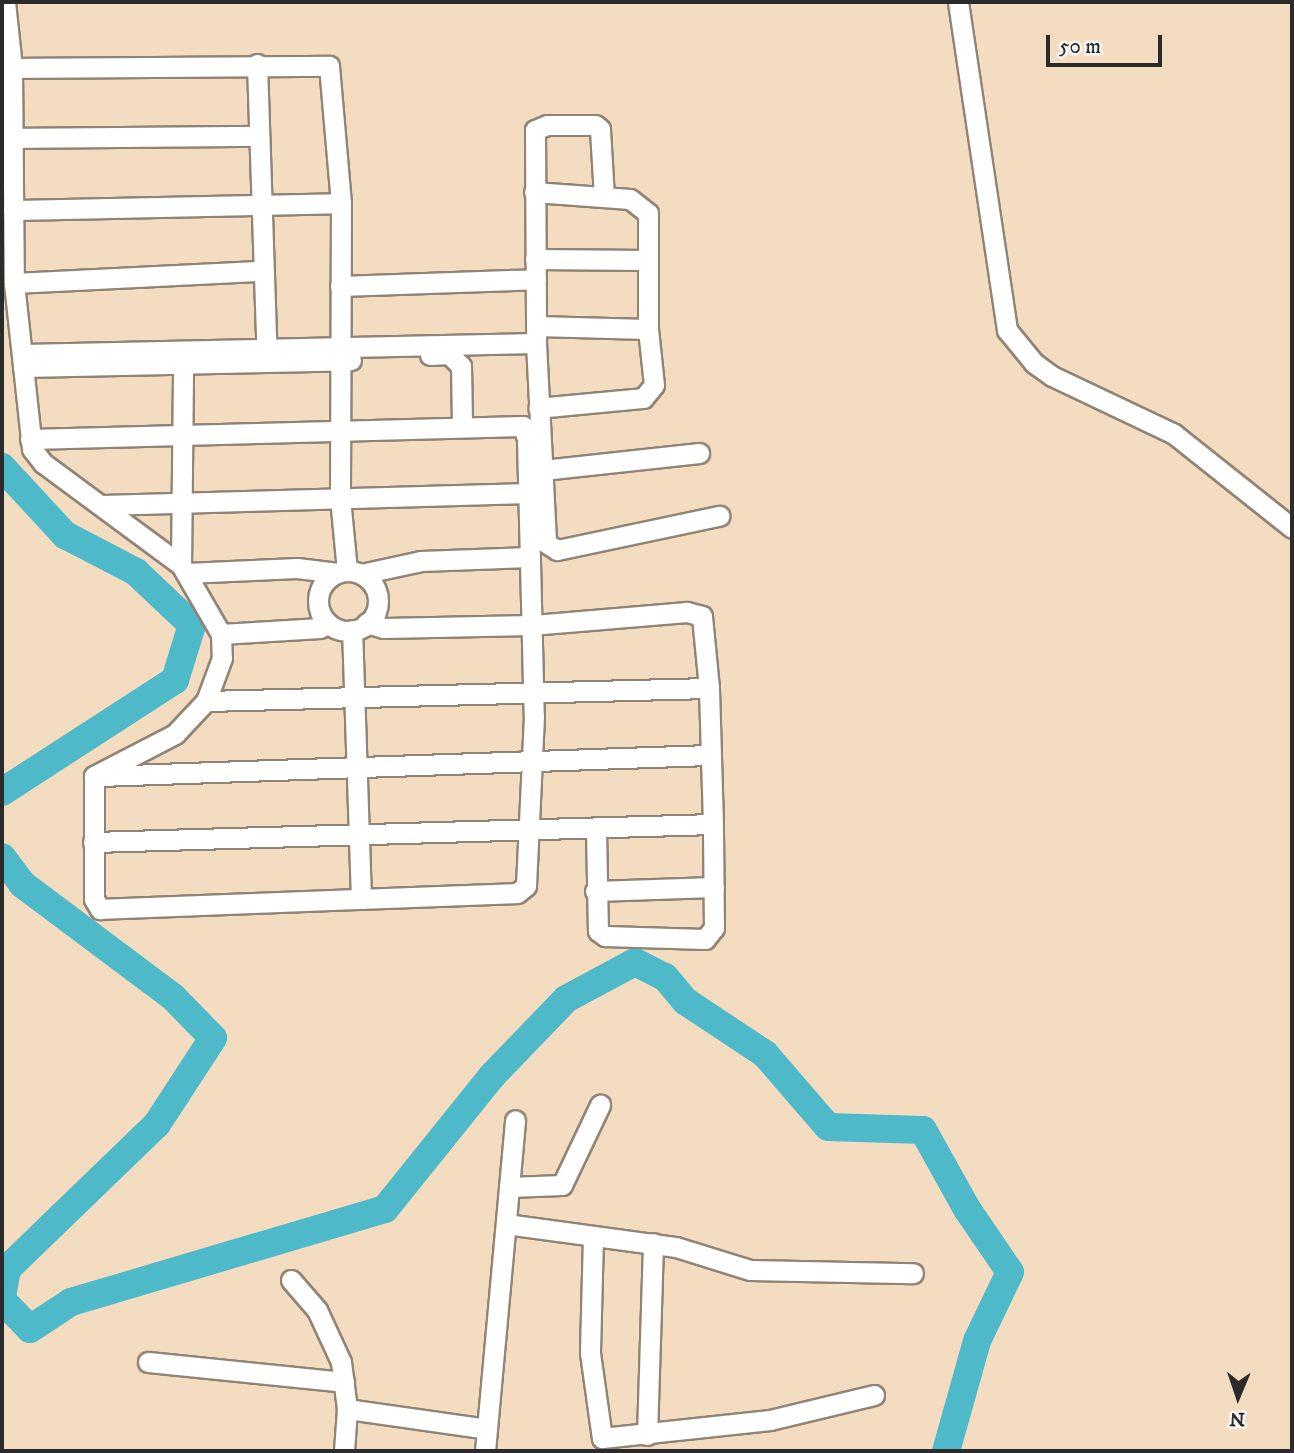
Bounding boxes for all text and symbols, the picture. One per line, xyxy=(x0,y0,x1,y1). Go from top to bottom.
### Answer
scale bar xyxy=(1049,21,1164,65)
text: 50 m xyxy=(1059,34,1101,60)
north arrow xyxy=(1203,1362,1273,1432)
text: N xyxy=(1229,1407,1245,1430)

